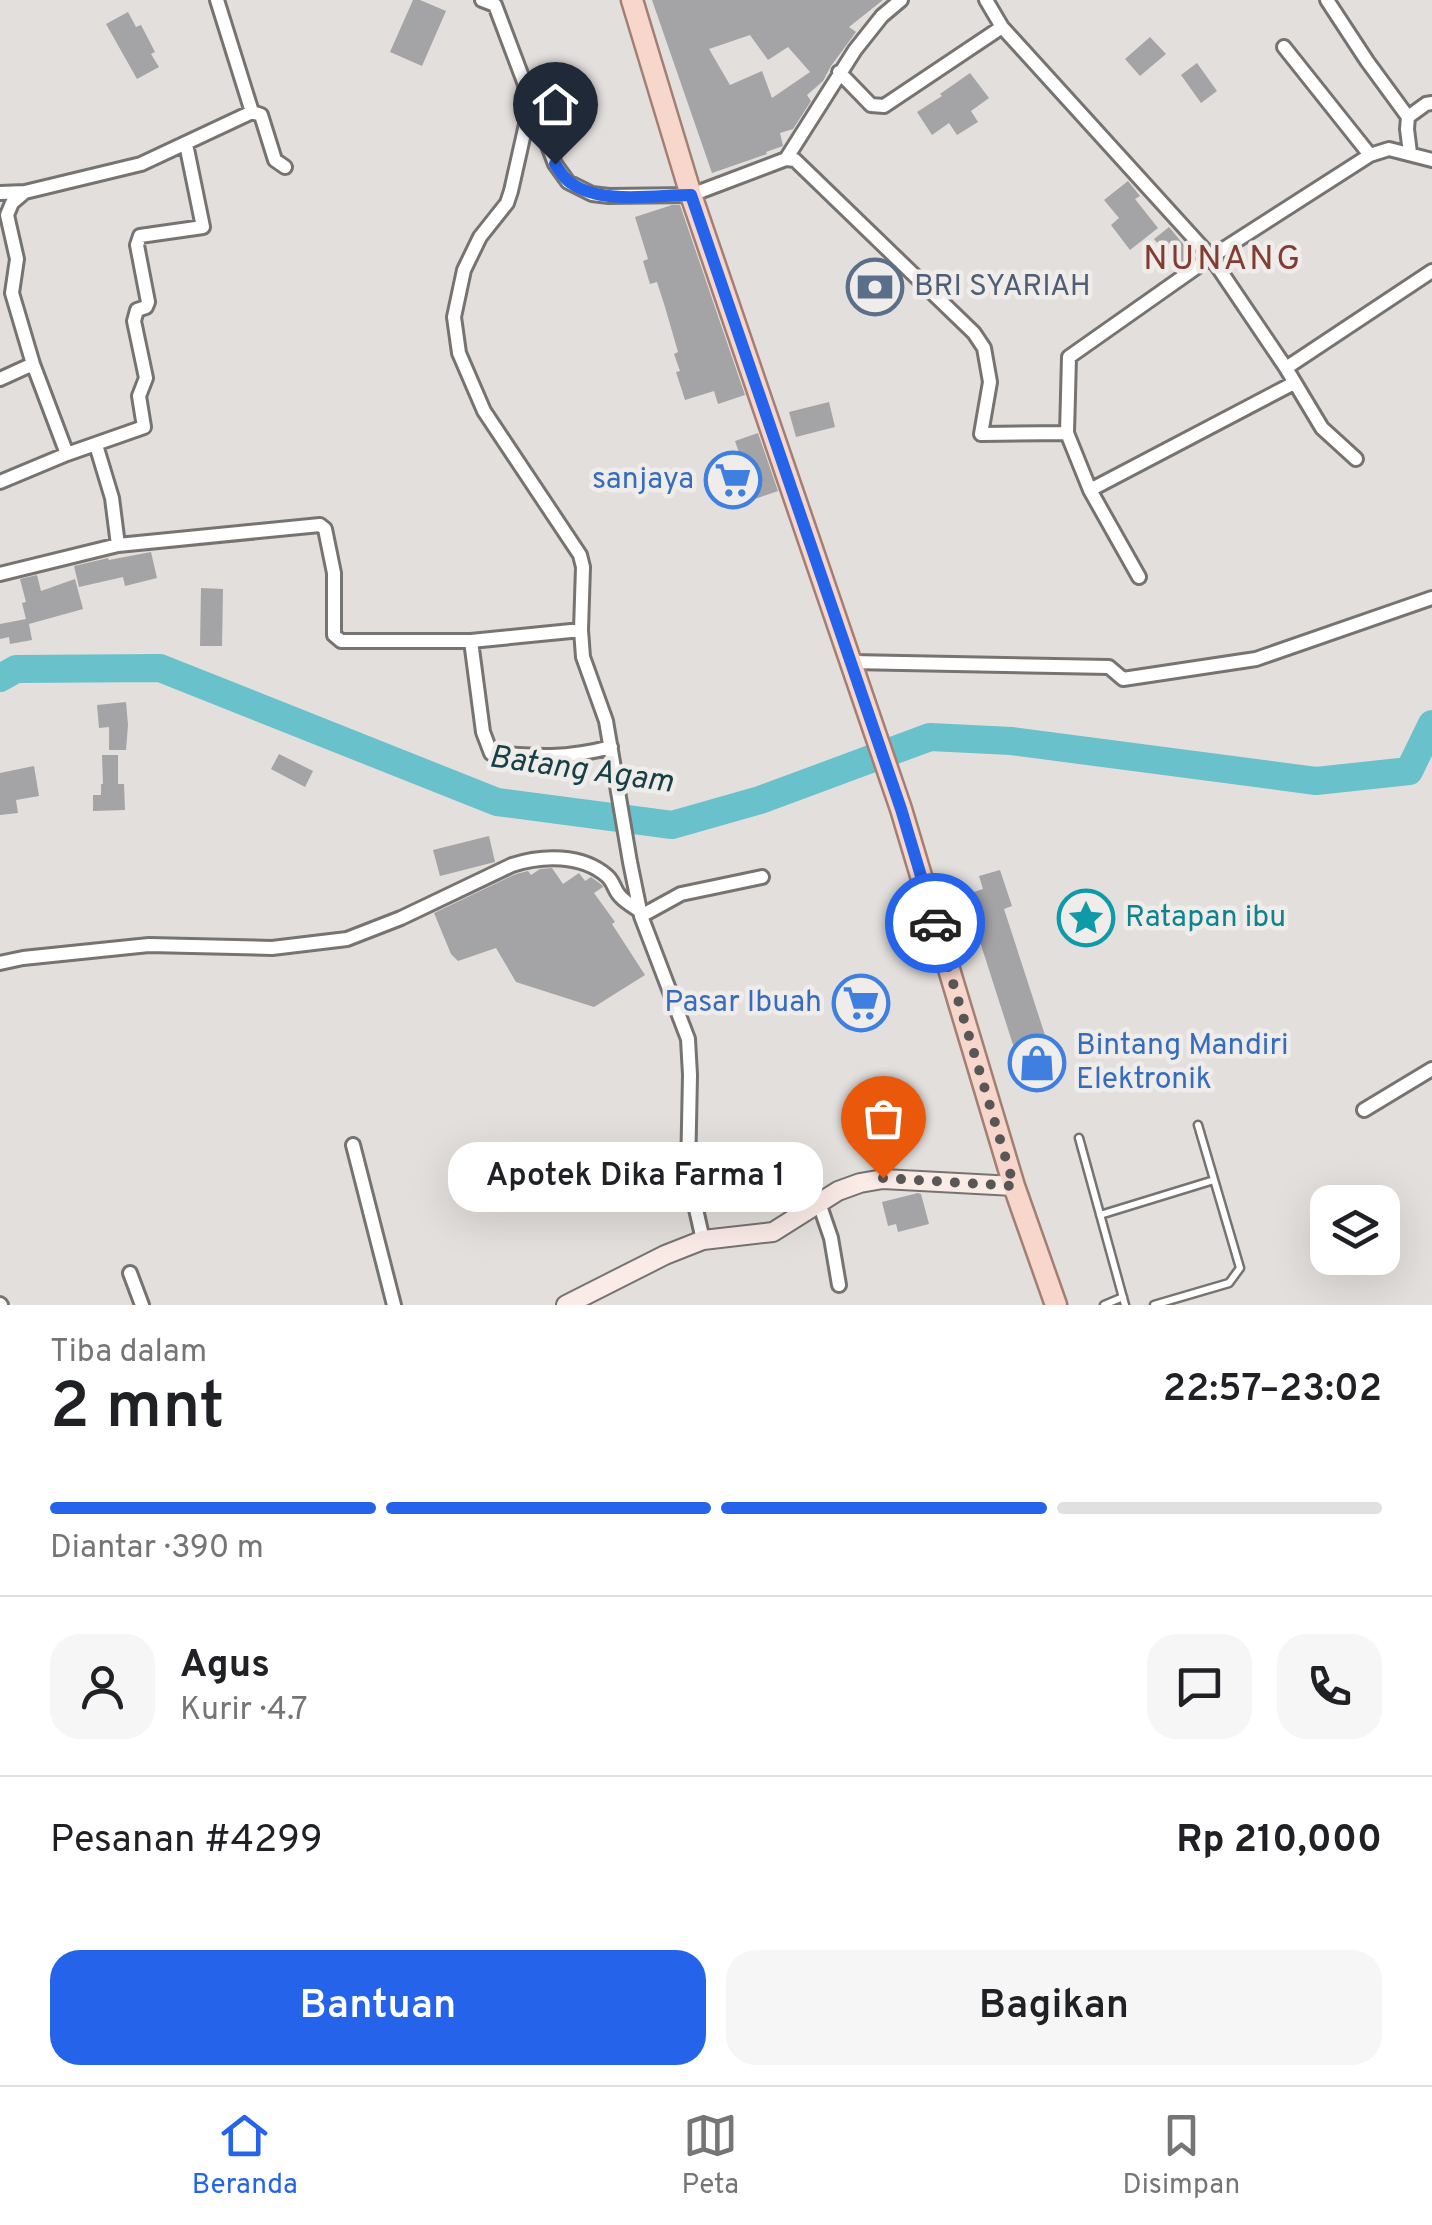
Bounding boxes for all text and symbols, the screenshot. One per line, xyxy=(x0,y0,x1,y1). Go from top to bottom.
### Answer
pin xyxy=(513,62,598,165)
icon: home xyxy=(528,77,583,132)
district label: NUNANG xyxy=(1143,238,1303,282)
bank icon: BRI SYARIAH xyxy=(845,257,905,317)
place label: BRI SYARIAH xyxy=(914,269,1091,306)
supermarket icon: sanjaya xyxy=(703,450,763,510)
place label: sanjaya xyxy=(592,462,694,499)
water label: Batang Agam xyxy=(486,738,676,804)
courier xyxy=(885,873,985,973)
place icon: Ratapan ibu xyxy=(1056,888,1116,948)
icon: car xyxy=(908,896,963,951)
place label: Ratapan ibu xyxy=(1125,900,1286,937)
supermarket icon: Pasar Ibuah xyxy=(831,973,891,1033)
place label: Pasar Ibuah xyxy=(664,985,822,1022)
place label: Bintang Mandiri Elektronik xyxy=(1076,1028,1289,1099)
shop icon: Bintang Mandiri Elektronik xyxy=(1007,1033,1067,1093)
pin xyxy=(841,1076,926,1179)
icon: bag xyxy=(856,1091,911,1146)
callout: Apotek Dika Farma 1 xyxy=(448,1143,823,1213)
text: Apotek Dika Farma 1 xyxy=(486,1157,785,1197)
map controls xyxy=(1310,1185,1400,1275)
button: layers xyxy=(1310,1185,1400,1275)
text: Tiba dalam xyxy=(50,1333,207,1373)
text: 22:57–23:02 xyxy=(1163,1366,1382,1415)
text: 2 mnt xyxy=(50,1369,225,1451)
text: Diantar · 390 m xyxy=(50,1529,264,1569)
button: person xyxy=(50,1634,155,1739)
button: chat xyxy=(1147,1634,1252,1739)
button: phone xyxy=(1277,1634,1382,1739)
text: Agus xyxy=(180,1642,270,1691)
text: Kurir · 4.7 xyxy=(180,1691,308,1731)
text: Pesanan #4299 xyxy=(50,1817,323,1866)
text: Rp 210,000 xyxy=(1176,1817,1382,1866)
button: Bantuan xyxy=(50,1950,706,2065)
button: Bagikan xyxy=(726,1950,1382,2065)
tab: Beranda xyxy=(192,2108,298,2204)
tab: Peta xyxy=(681,2108,739,2204)
tab: Disimpan xyxy=(1123,2108,1240,2204)

